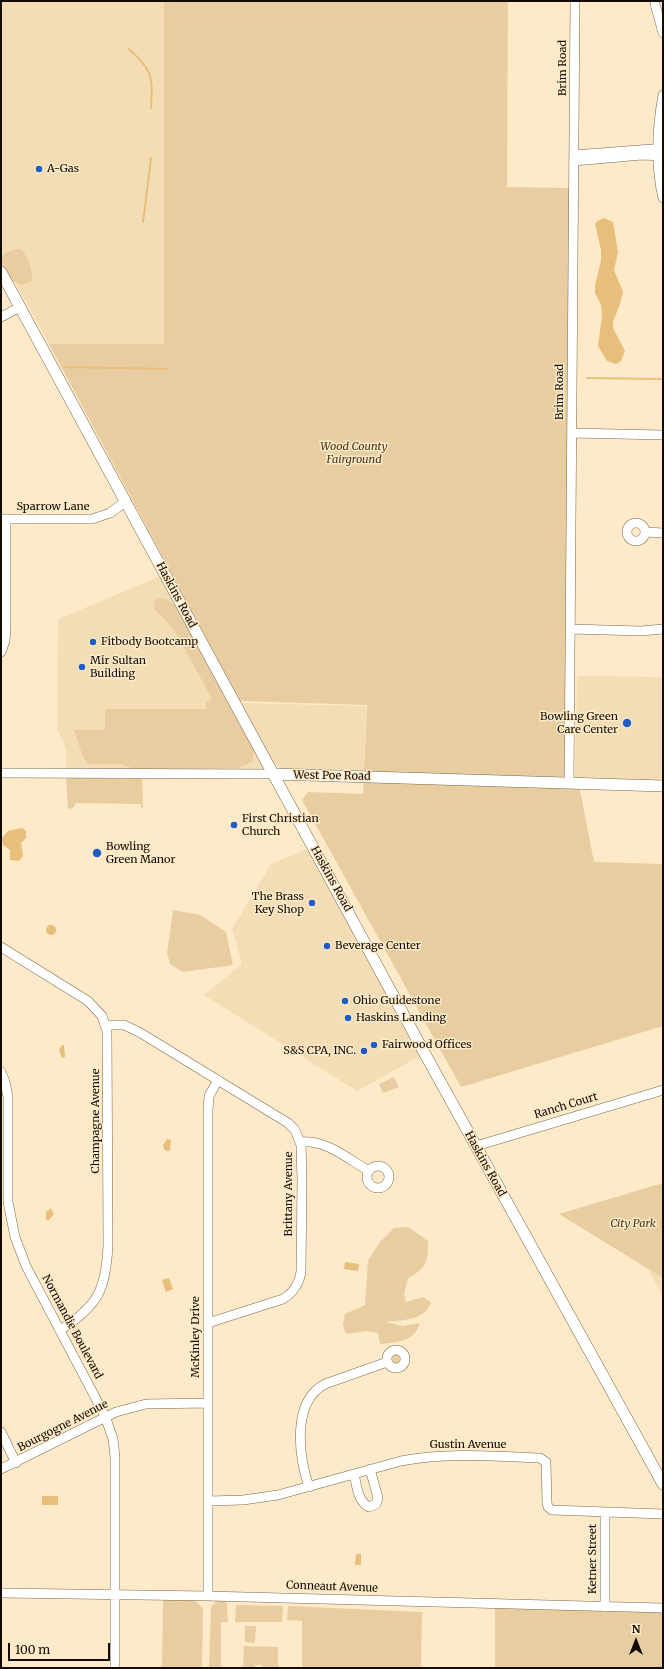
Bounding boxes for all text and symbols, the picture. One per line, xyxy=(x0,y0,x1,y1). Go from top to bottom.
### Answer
street label: Brim Road xyxy=(556,40,570,96)
place label: A-Gas xyxy=(47,162,79,176)
marker: A-Gas xyxy=(34,164,44,174)
street label: Brim Road xyxy=(553,364,567,420)
park label: Wood County Fairground xyxy=(320,440,388,466)
street label: Sparrow Lane xyxy=(16,500,90,514)
street label: Haskins Road xyxy=(153,560,199,630)
place label: Fitbody Bootcamp xyxy=(101,635,198,649)
marker: Fitbody Bootcamp xyxy=(88,637,98,647)
place label: Mir Sultan Building xyxy=(90,654,146,680)
marker: Mir Sultan Building xyxy=(77,662,87,672)
place label: Bowling Green Care Center xyxy=(540,710,618,736)
marker: Bowling Green Care Center xyxy=(621,717,633,729)
street label: West Poe Road xyxy=(293,769,371,783)
place label: First Christian Church xyxy=(242,812,319,838)
marker: First Christian Church xyxy=(229,820,239,830)
place label: Bowling Green Manor xyxy=(106,840,175,866)
street label: Haskins Road xyxy=(308,844,354,914)
marker: Bowling Green Manor xyxy=(91,847,103,859)
place label: The Brass Key Shop xyxy=(252,890,304,916)
marker: The Brass Key Shop xyxy=(307,898,317,908)
place label: Beverage Center xyxy=(335,939,421,953)
marker: Beverage Center xyxy=(322,941,332,951)
place label: Ohio Guidestone xyxy=(353,994,440,1008)
marker: Ohio Guidestone xyxy=(340,996,350,1006)
place label: Haskins Landing xyxy=(356,1011,446,1025)
marker: Haskins Landing xyxy=(343,1013,353,1023)
place label: Fairwood Offices xyxy=(382,1038,472,1052)
marker: Fairwood Offices xyxy=(369,1040,379,1050)
place label: S&S CPA, INC. xyxy=(283,1044,356,1058)
marker: S&S CPA, INC. xyxy=(359,1046,369,1056)
street label: Champagne Avenue xyxy=(89,1069,103,1173)
street label: Ranch Court xyxy=(533,1090,599,1122)
street label: Haskins Road xyxy=(462,1129,508,1199)
street label: Brittany Avenue xyxy=(282,1152,296,1236)
park label: City Park xyxy=(610,1217,656,1231)
street label: Normandie Boulevard xyxy=(39,1273,105,1381)
street label: McKinley Drive xyxy=(189,1296,203,1378)
street label: Bourgogne Avenue xyxy=(16,1397,110,1455)
street label: Gustin Avenue xyxy=(430,1438,506,1452)
street label: Ketner Street xyxy=(586,1524,600,1594)
street label: Conneaut Avenue xyxy=(286,1579,378,1595)
north arrow xyxy=(616,1621,656,1661)
text: N xyxy=(632,1622,640,1636)
scale bar xyxy=(10,1635,112,1661)
text: 100 m xyxy=(15,1642,50,1657)

